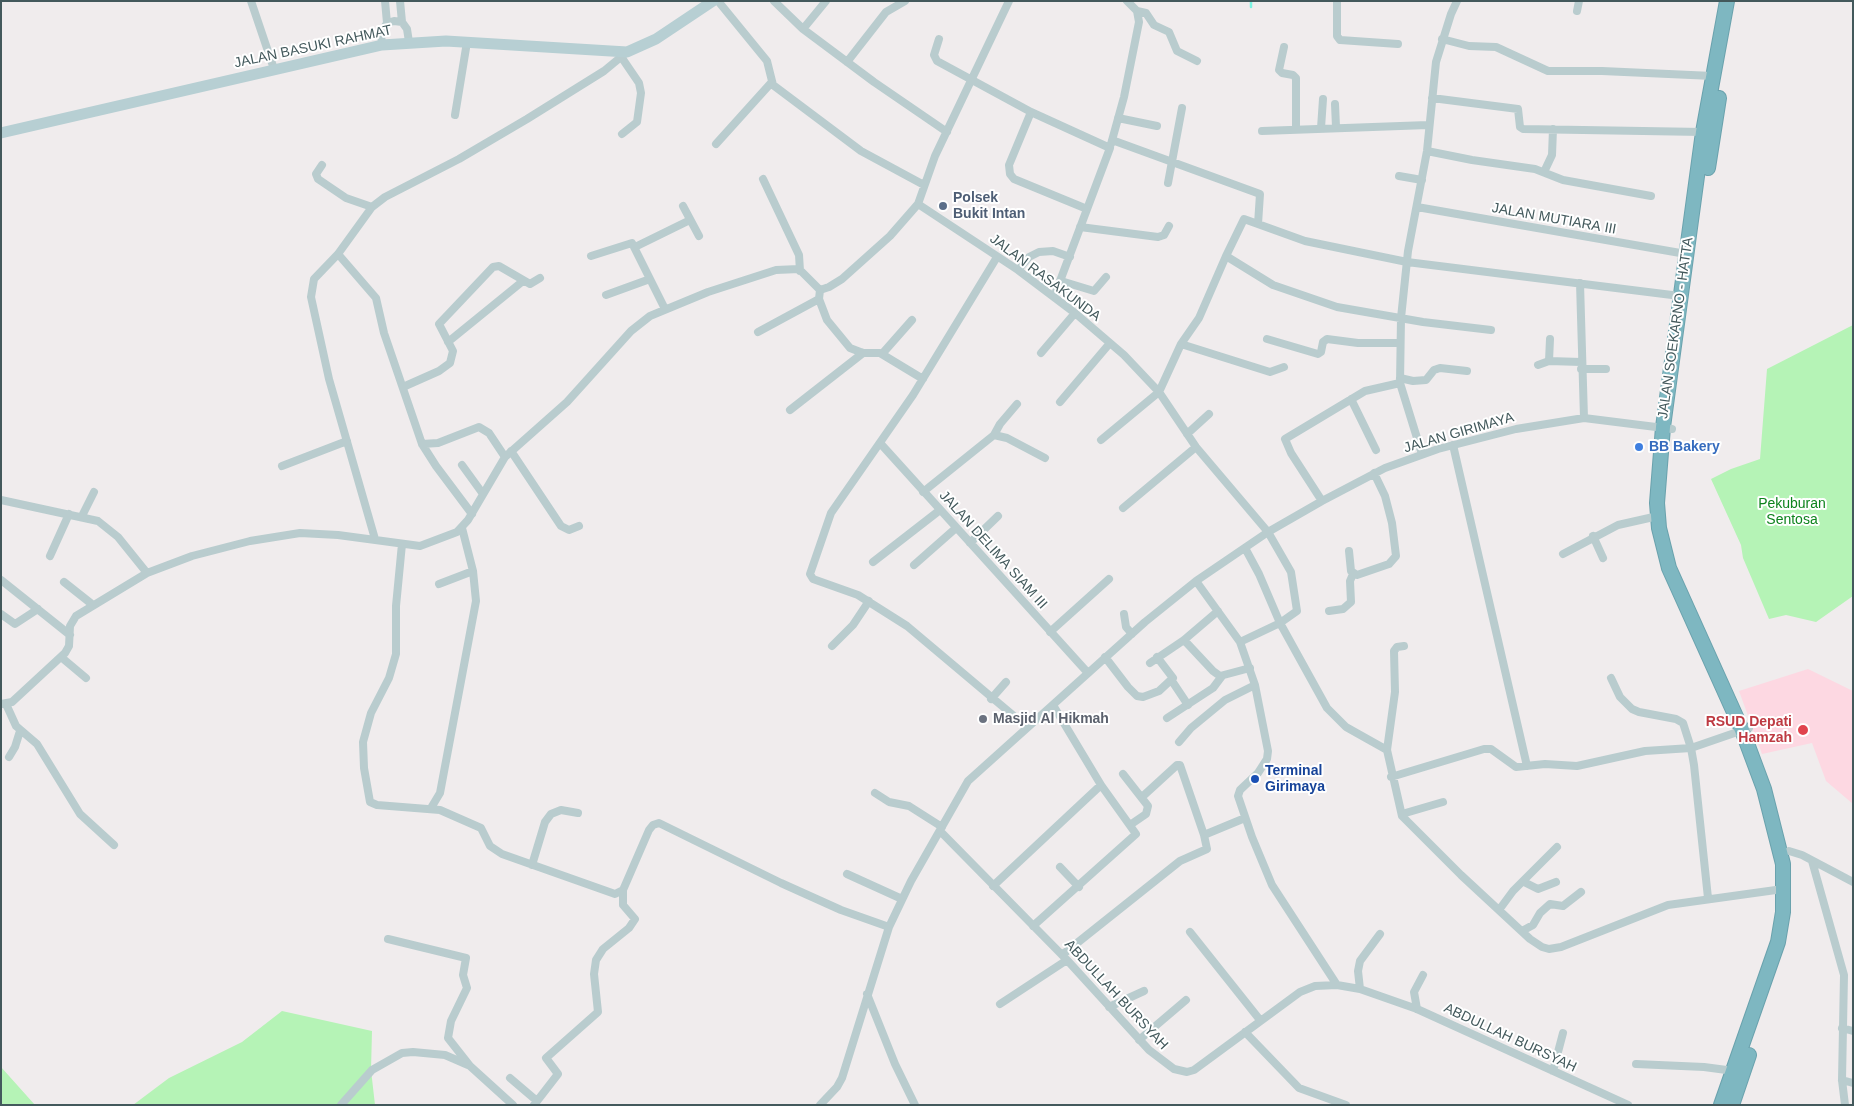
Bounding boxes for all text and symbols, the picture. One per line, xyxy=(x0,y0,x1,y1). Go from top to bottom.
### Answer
street label: JALAN BASUKI RAHMAT xyxy=(233,22,393,72)
place label: Polsek Bukit Intan xyxy=(953,190,1025,222)
marker: Polsek Bukit Intan xyxy=(937,200,949,212)
street label: JALAN MUTIARA III xyxy=(1490,200,1618,238)
street label: JALAN RASAKUNDA xyxy=(986,231,1104,325)
street label: JALAN SOEKARNO - HATTA xyxy=(1655,236,1697,420)
street label: JALAN GIRIMAYA xyxy=(1402,409,1516,457)
place label: BB Bakery xyxy=(1649,439,1720,455)
marker: BB Bakery xyxy=(1633,441,1645,453)
street label: JALAN DELIMA SIAM III xyxy=(935,487,1051,613)
park label: Pekuburan Sentosa xyxy=(1758,496,1826,528)
place label: Masjid Al Hikmah xyxy=(993,711,1109,727)
marker: Masjid Al Hikmah xyxy=(977,713,989,725)
place label: RSUD Depati Hamzah xyxy=(1706,714,1792,746)
marker: RSUD Depati Hamzah xyxy=(1796,723,1810,737)
place label: Terminal Girimaya xyxy=(1265,763,1325,796)
marker: Terminal Girimaya xyxy=(1249,773,1261,785)
street label: ABDULLAH BURSYAH xyxy=(1061,936,1171,1054)
street label: ABDULLAH BURSYAH xyxy=(1441,1000,1579,1076)

